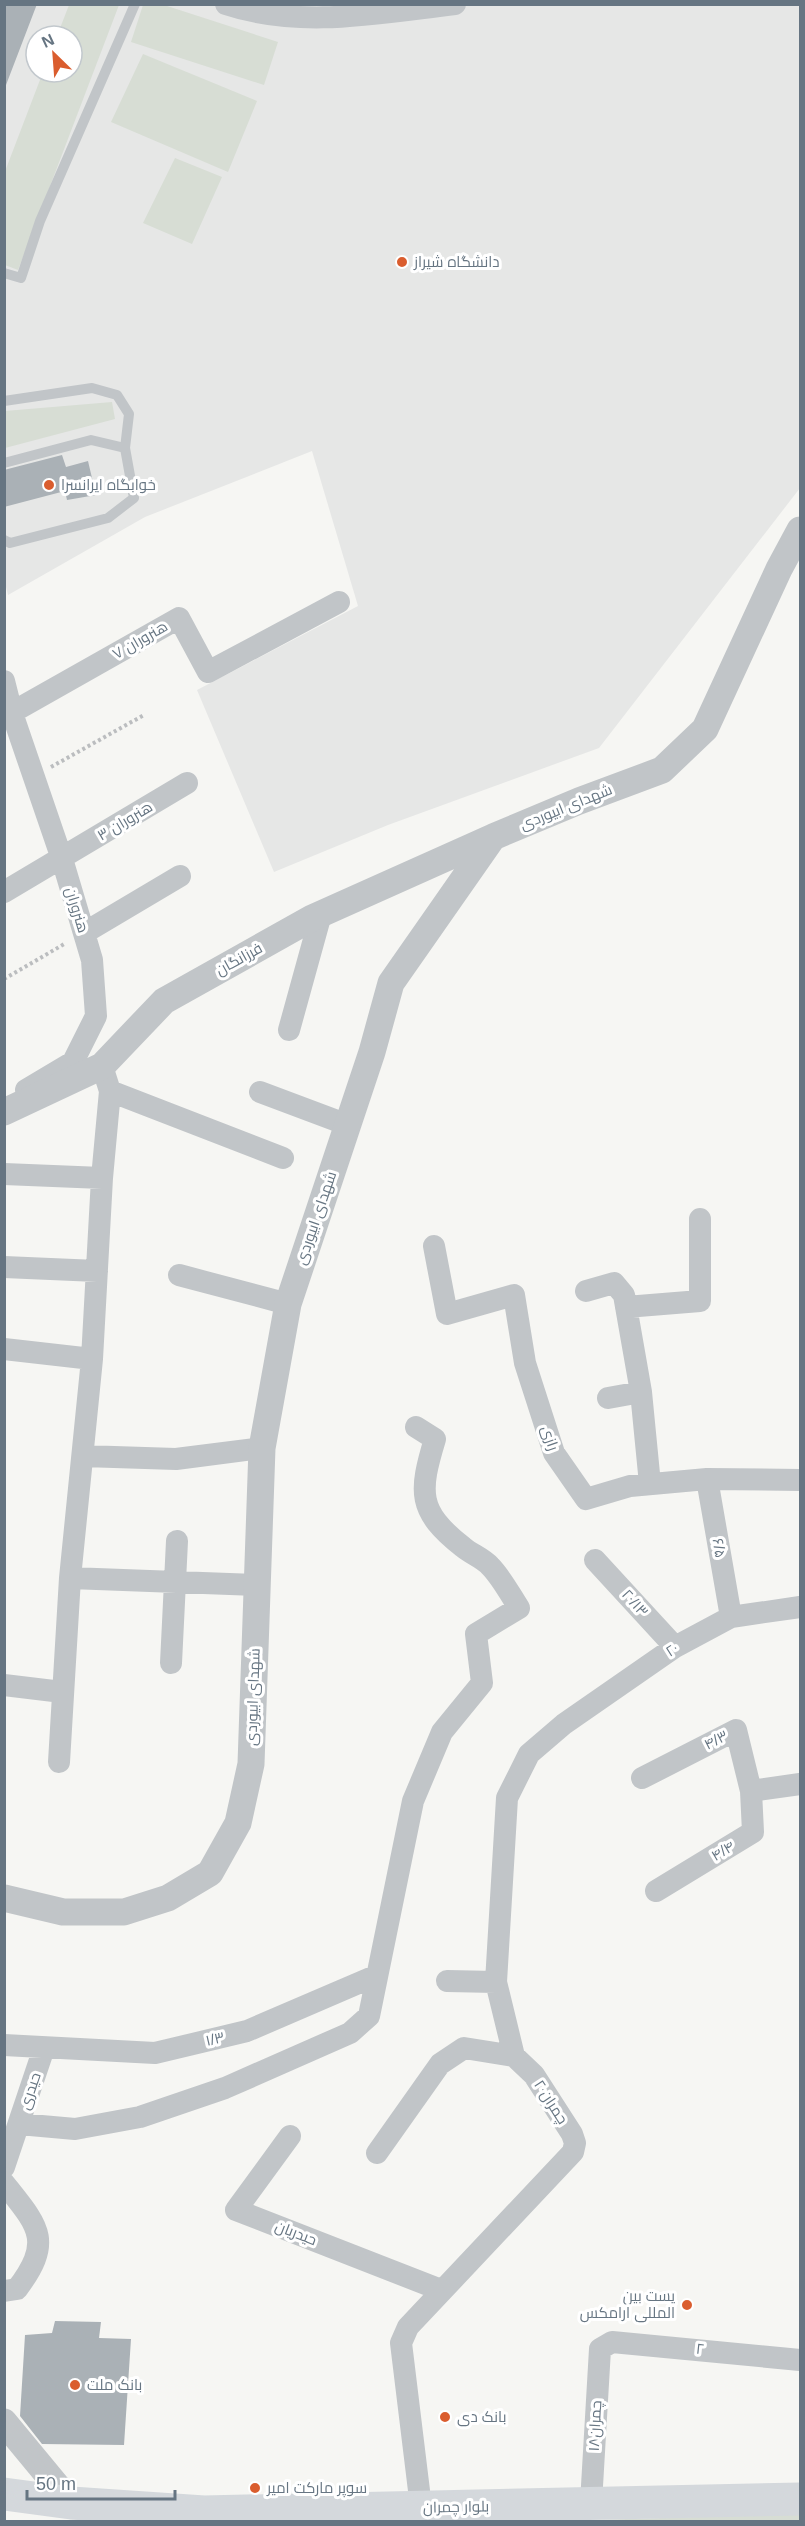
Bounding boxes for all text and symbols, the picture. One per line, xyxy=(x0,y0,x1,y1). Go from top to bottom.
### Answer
north arrow xyxy=(24,24,84,84)
text: N xyxy=(39,31,57,51)
place label: دانشگاه شیراز xyxy=(413,253,499,271)
marker: دانشگاه شیراز xyxy=(395,255,409,269)
place label: خوابگاه ایرانسرا xyxy=(61,476,156,494)
marker: خوابگاه ایرانسرا xyxy=(42,478,56,492)
street label: هنروران ۷ xyxy=(109,617,171,664)
street label: شهدای ابیوردی xyxy=(517,780,615,835)
street label: هنروران ۳ xyxy=(94,797,156,845)
street label: هنروران xyxy=(61,885,92,935)
street label: فرزانگان xyxy=(212,939,266,980)
street label: شهدای ابیوردی xyxy=(292,1169,341,1267)
street label: رازی xyxy=(536,1423,563,1453)
street label: ۶/۵ xyxy=(709,1537,730,1559)
street label: ۲۰/۱۳ xyxy=(619,1586,652,1620)
street label: ۲۰ xyxy=(662,1639,681,1660)
street label: شهدای ابیوردی xyxy=(242,1648,265,1746)
street label: ۴/۳ xyxy=(701,1726,730,1753)
street label: ۴/۴ xyxy=(708,1837,737,1864)
street label: ۱/۳ xyxy=(204,2028,226,2049)
street label: حیدری xyxy=(15,2070,46,2112)
street label: چمران۲۰ xyxy=(529,2077,572,2128)
street label: حیدریان xyxy=(272,2217,319,2250)
place label: پست بین المللی ارامکس xyxy=(580,2287,675,2323)
marker: پست بین المللی ارامکس xyxy=(680,2298,694,2312)
street label: ۲ xyxy=(695,2340,705,2357)
place label: بانک ملت xyxy=(87,2376,142,2393)
marker: بانک ملت xyxy=(68,2378,82,2392)
street label: چمران۱۸ xyxy=(585,2400,606,2452)
place label: بانک دی xyxy=(457,2408,507,2427)
marker: بانک دی xyxy=(438,2410,452,2424)
scale bar xyxy=(27,2463,176,2501)
text: 50 m xyxy=(36,2474,76,2494)
place label: سوپر مارکت امیر xyxy=(266,2479,367,2498)
marker: سوپر مارکت امیر xyxy=(248,2481,262,2495)
street label: بلوار چمران xyxy=(423,2497,489,2518)

